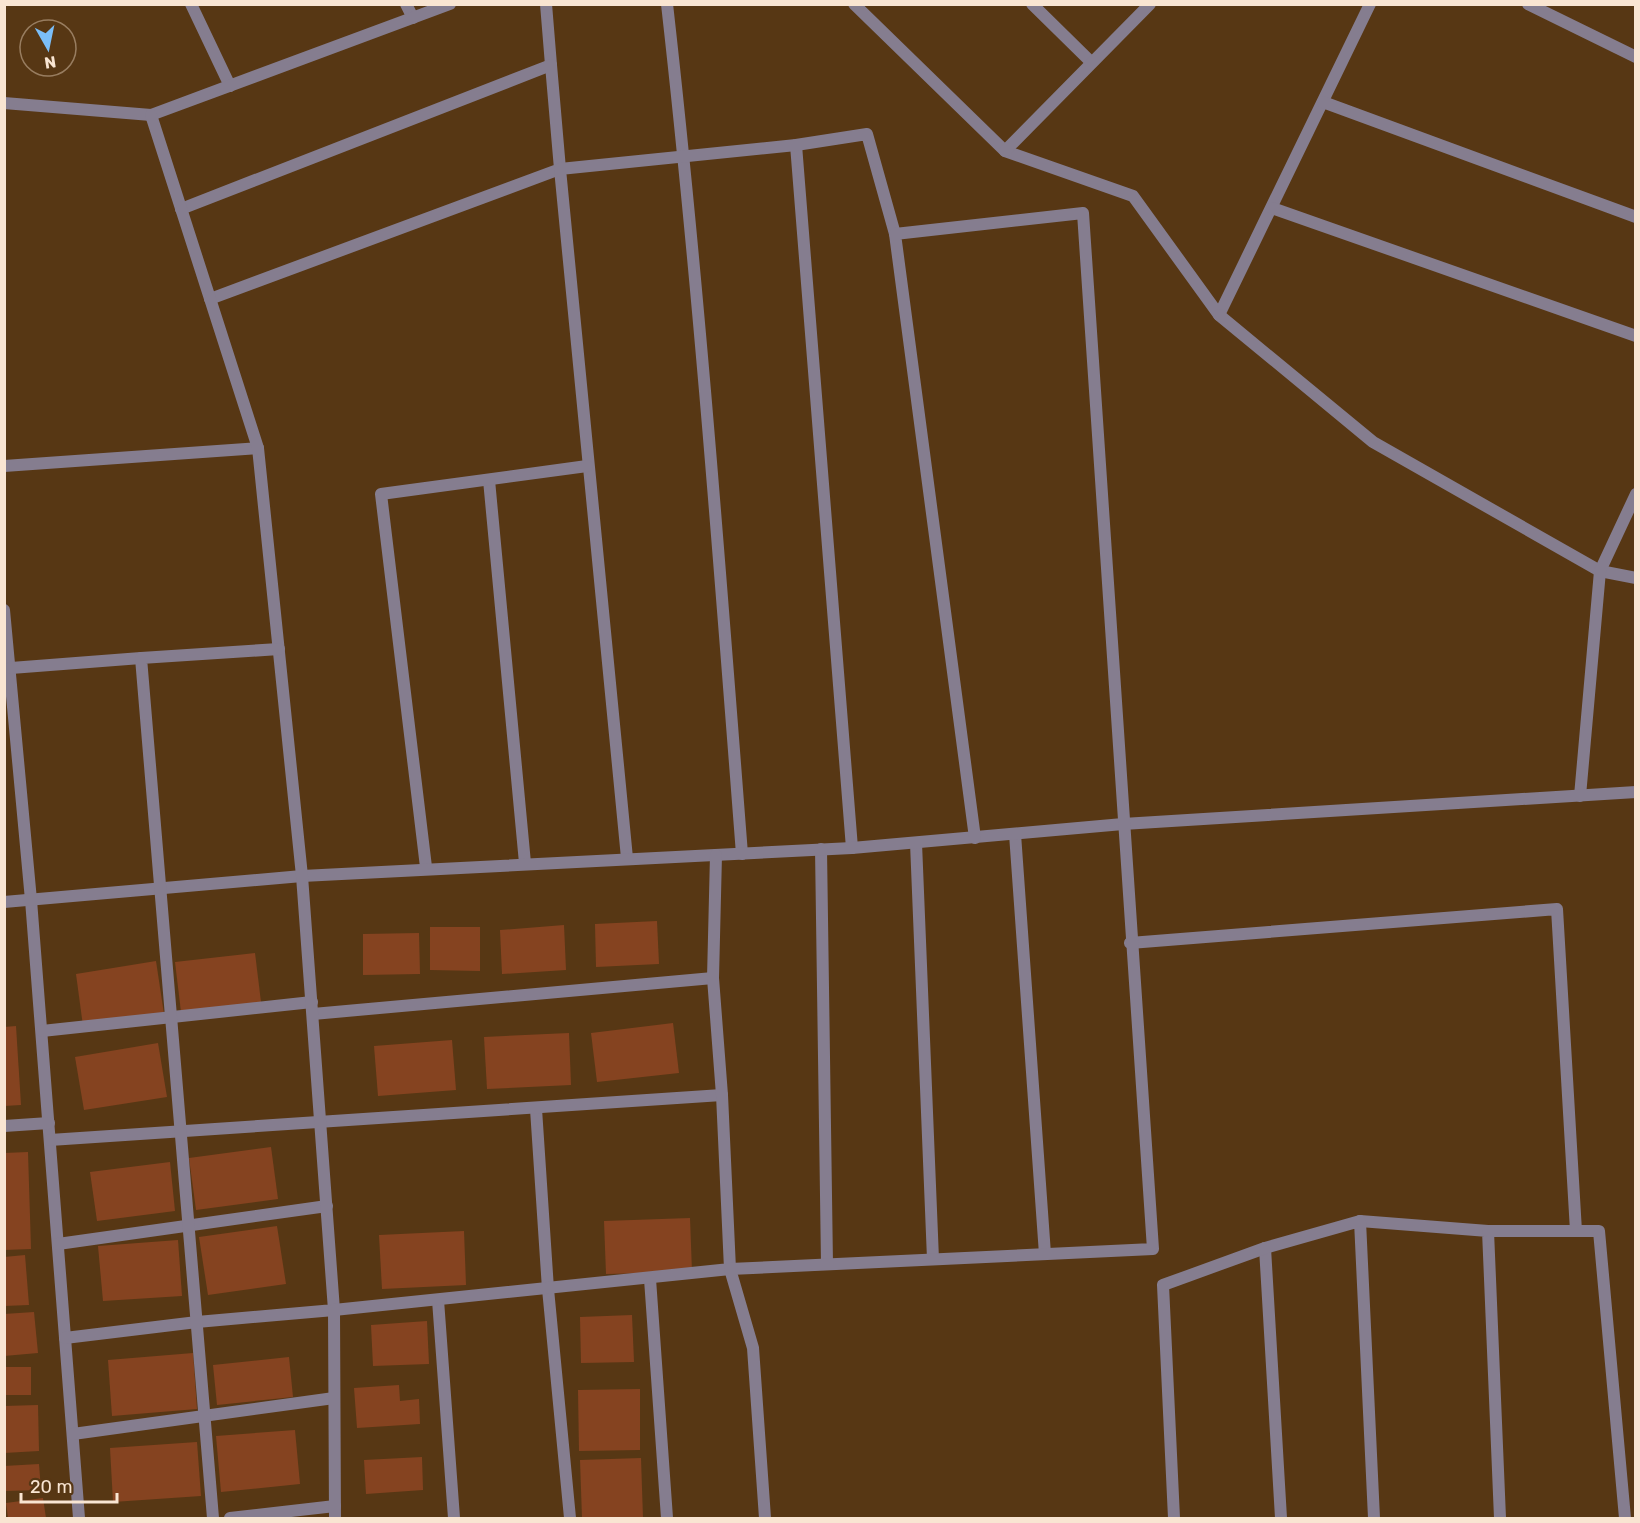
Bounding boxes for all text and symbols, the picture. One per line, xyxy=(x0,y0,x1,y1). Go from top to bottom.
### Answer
north arrow xyxy=(18,18,78,78)
text: N xyxy=(43,52,57,73)
scale bar xyxy=(21,1466,117,1504)
text: 20 m xyxy=(30,1476,72,1498)

